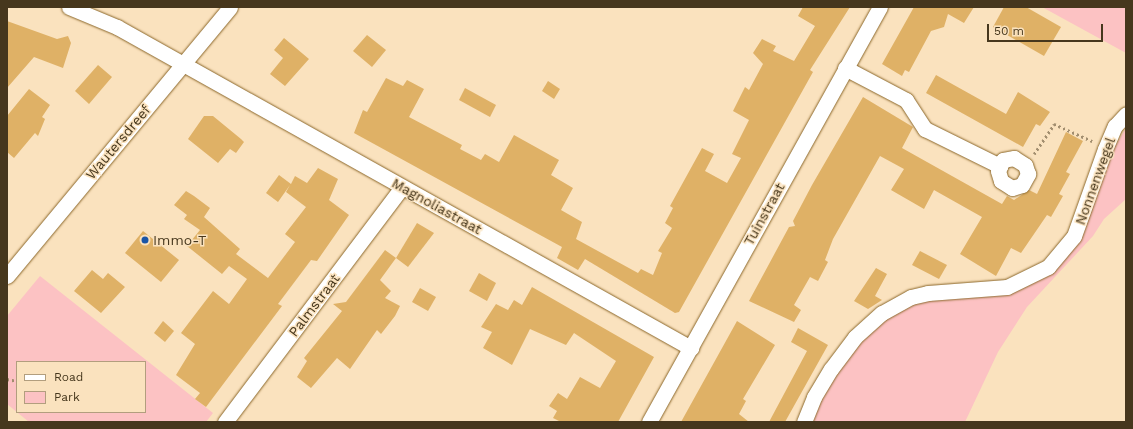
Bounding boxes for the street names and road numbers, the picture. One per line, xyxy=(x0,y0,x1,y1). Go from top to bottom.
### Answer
street label: Wautersdreef xyxy=(82,101,154,183)
street label: Nonnenwegel xyxy=(1071,135,1119,227)
street label: Magnoliastraat xyxy=(389,174,485,238)
street label: Tuinstraat xyxy=(740,180,788,248)
street label: Palmstraat xyxy=(285,270,343,340)

